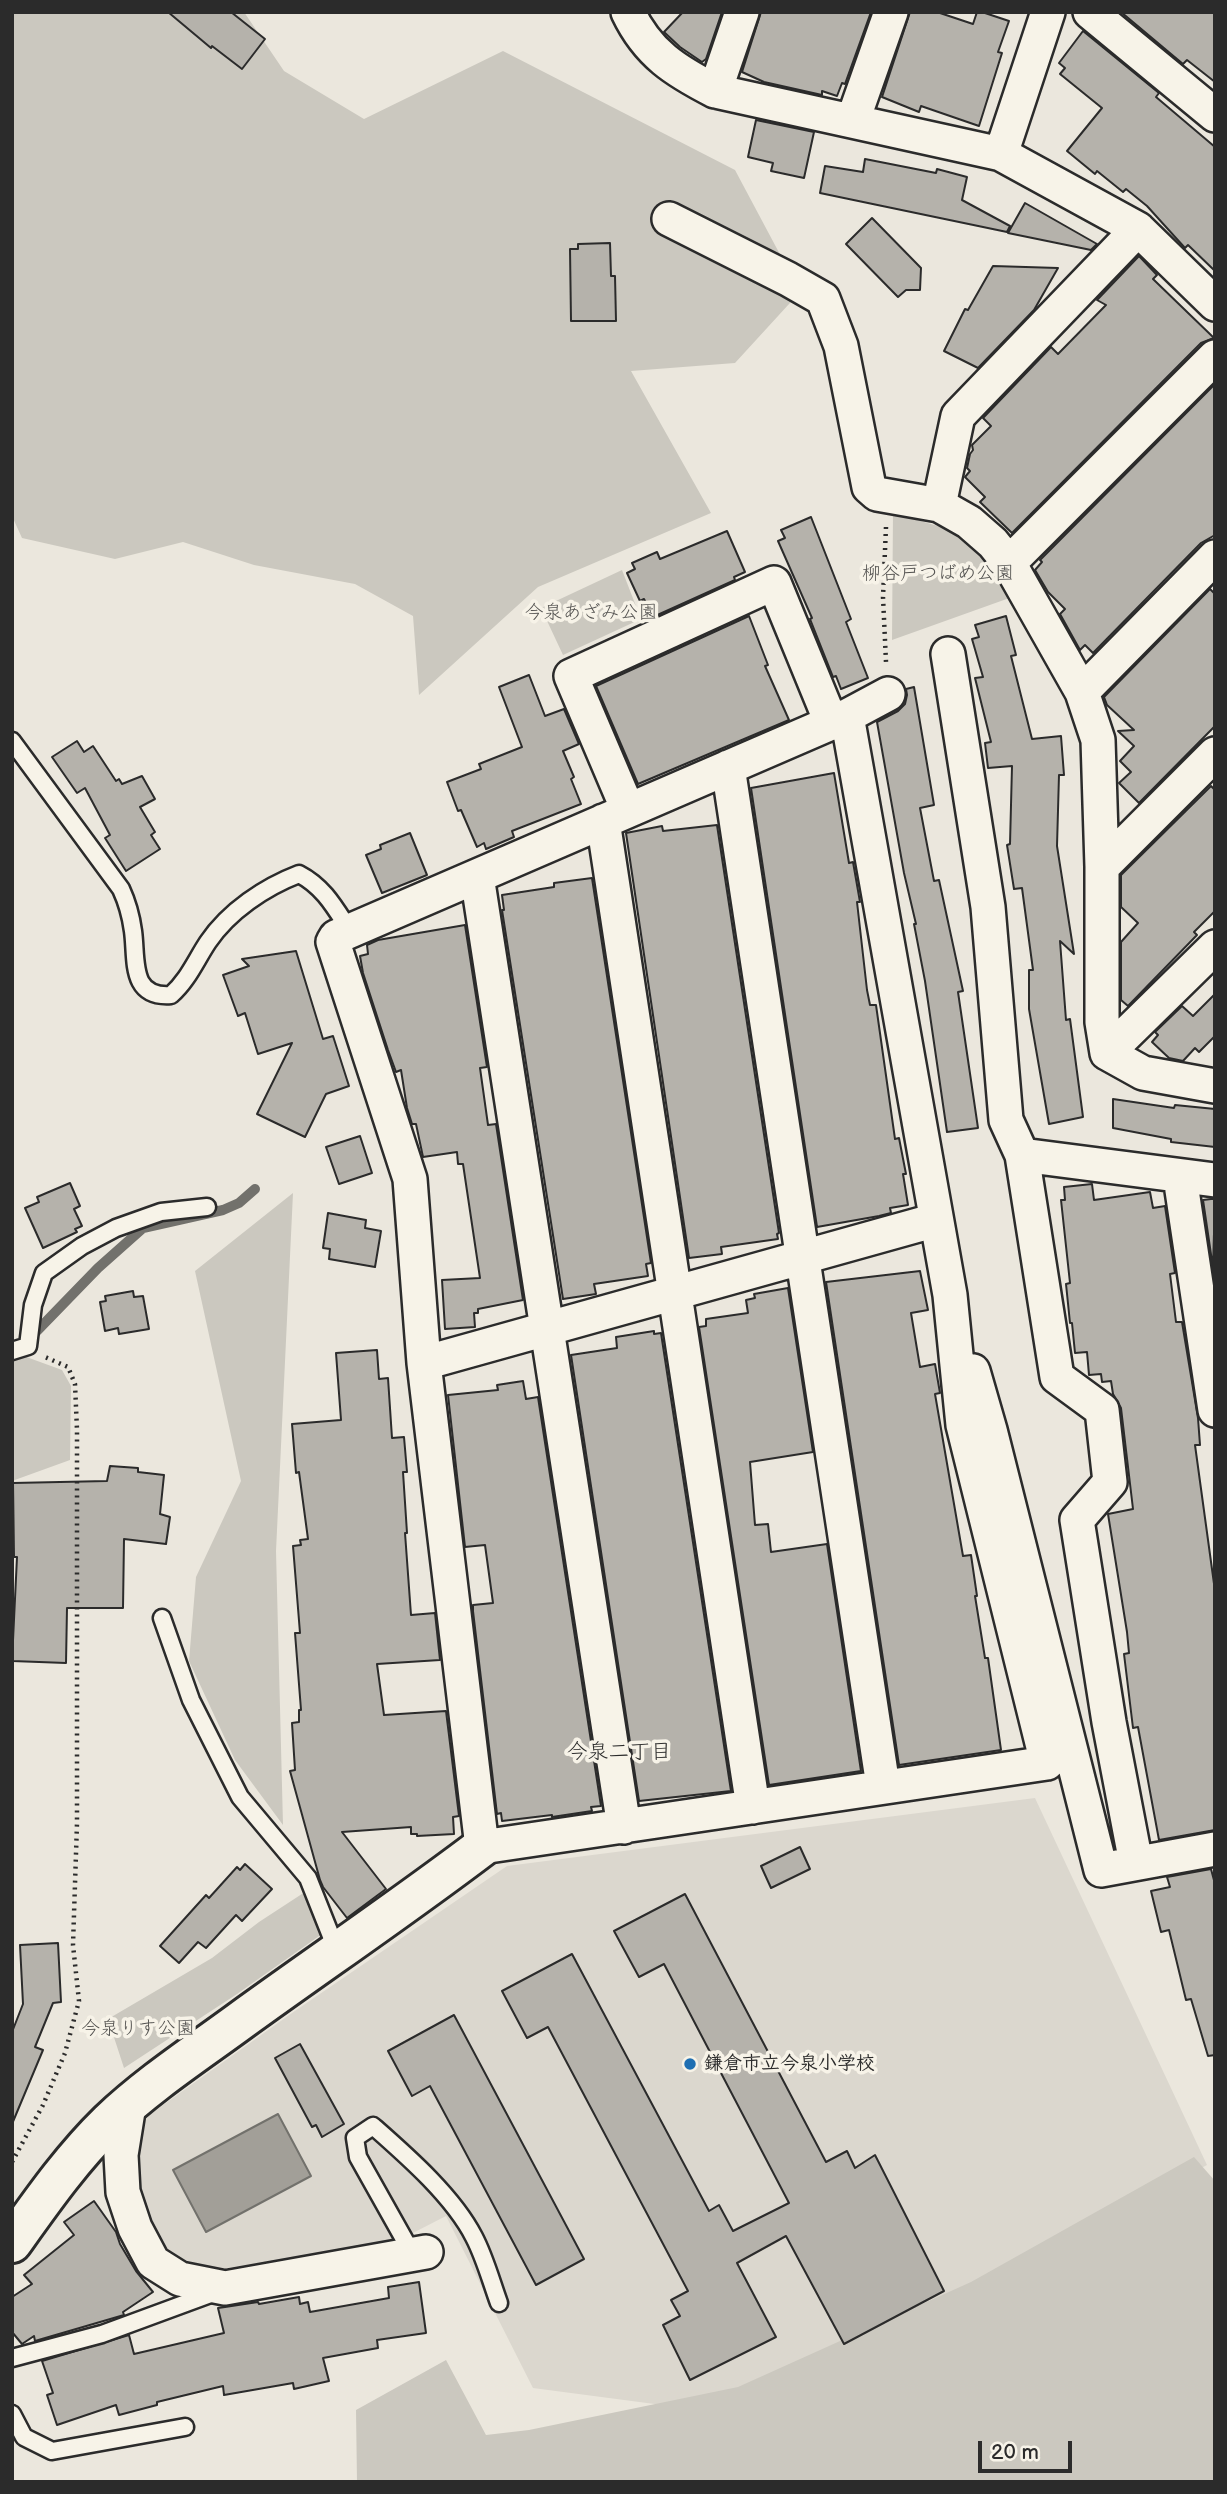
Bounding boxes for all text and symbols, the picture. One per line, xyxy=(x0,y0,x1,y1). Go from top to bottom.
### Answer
park label: 柳谷戸つばめ公園 xyxy=(862,563,1014,585)
park label: 今泉あざみ公園 xyxy=(525,602,657,624)
district label: 今泉二丁目 xyxy=(567,1740,671,1766)
park label: 今泉りす公園 xyxy=(81,2018,195,2040)
place label: 鎌倉市立今泉小学校 xyxy=(704,2053,875,2075)
marker: 鎌倉市立今泉小学校 xyxy=(682,2056,698,2072)
scale bar xyxy=(982,2428,1076,2472)
text: 20 m xyxy=(991,2440,1039,2465)

